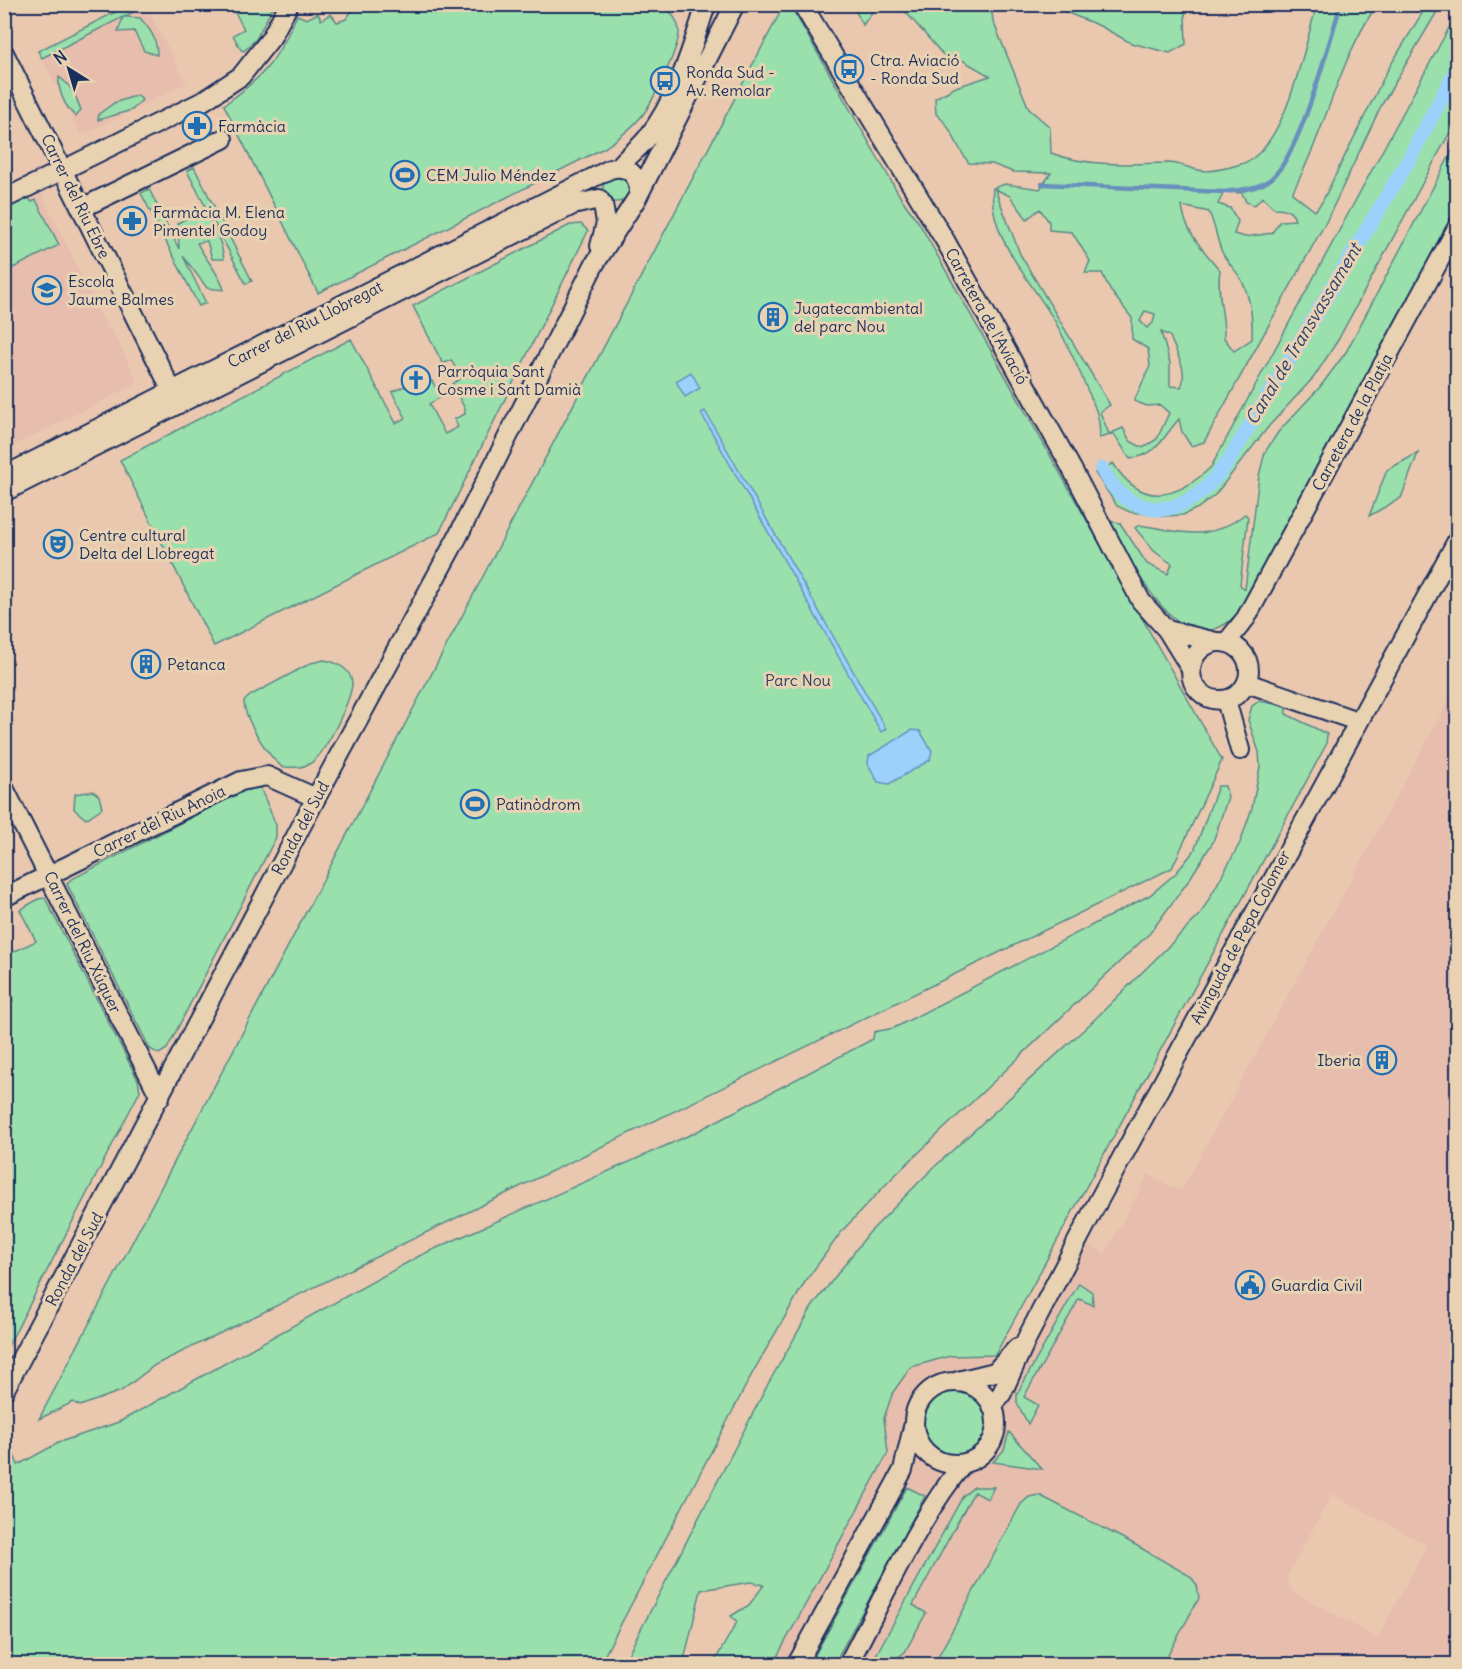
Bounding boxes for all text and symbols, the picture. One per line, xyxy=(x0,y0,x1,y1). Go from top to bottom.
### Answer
north arrow xyxy=(39,39,99,99)
text: N xyxy=(50,46,70,68)
place label: Ctra. Aviació - Ronda Sud xyxy=(870,50,959,88)
bus stop icon: Ctra. Aviació - Ronda Sud xyxy=(833,53,865,85)
place label: Ronda Sud - Av. Remolar xyxy=(686,62,775,100)
bus stop icon: Ronda Sud - Av. Remolar xyxy=(649,65,681,97)
pharmacy icon: Farmàcia xyxy=(181,110,213,142)
place label: Farmàcia xyxy=(218,116,286,136)
street label: Carrer del Riu Ebre xyxy=(37,130,115,262)
sports icon: CEM Julio Méndez xyxy=(389,159,421,191)
place label: CEM Julio Méndez xyxy=(426,165,557,185)
place label: Farmàcia M. Elena Pimentel Godoy xyxy=(153,202,285,240)
pharmacy icon: Farmàcia M. Elena Pimentel Godoy xyxy=(116,205,148,237)
water label: Canal de Transvassament xyxy=(1240,238,1367,429)
street label: Carretera de l'Aviació xyxy=(941,244,1033,388)
place label: Escola Jaume Balmes xyxy=(68,271,174,309)
school or university icon: Escola Jaume Balmes xyxy=(31,274,63,306)
street label: Carrer del Riu Llobregat xyxy=(224,276,387,372)
place label: Jugatecambiental del parc Nou xyxy=(794,298,923,336)
building icon: Jugatecambiental del parc Nou xyxy=(757,301,789,333)
street label: Carretera de la Platja xyxy=(1307,350,1397,494)
place label: Parròquia Sant Cosme i Sant Damià xyxy=(437,361,581,399)
church icon: Parròquia Sant Cosme i Sant Damià xyxy=(400,364,432,396)
place label: Centre cultural Delta del Llobregat xyxy=(79,525,215,563)
theatre icon: Centre cultural Delta del Llobregat xyxy=(42,528,74,560)
building icon: Petanca xyxy=(130,648,162,680)
place label: Petanca xyxy=(167,654,226,674)
park label: Parc Nou xyxy=(765,670,831,690)
street label: Ronda del Sud xyxy=(267,778,333,878)
street label: Carrer del Riu Anoia xyxy=(90,780,228,862)
sports icon: Patinòdrom xyxy=(459,788,491,820)
place label: Patinòdrom xyxy=(496,794,580,814)
street label: Avinguda de Pepa Colomer xyxy=(1186,846,1295,1027)
street label: Carrer del Riu Xúquer xyxy=(40,868,126,1017)
building icon: Iberia xyxy=(1366,1044,1398,1076)
place label: Iberia xyxy=(1317,1050,1361,1070)
street label: Ronda del Sud xyxy=(41,1209,107,1309)
public building icon: Guardia Civil xyxy=(1234,1269,1266,1301)
place label: Guardia Civil xyxy=(1271,1275,1362,1295)

